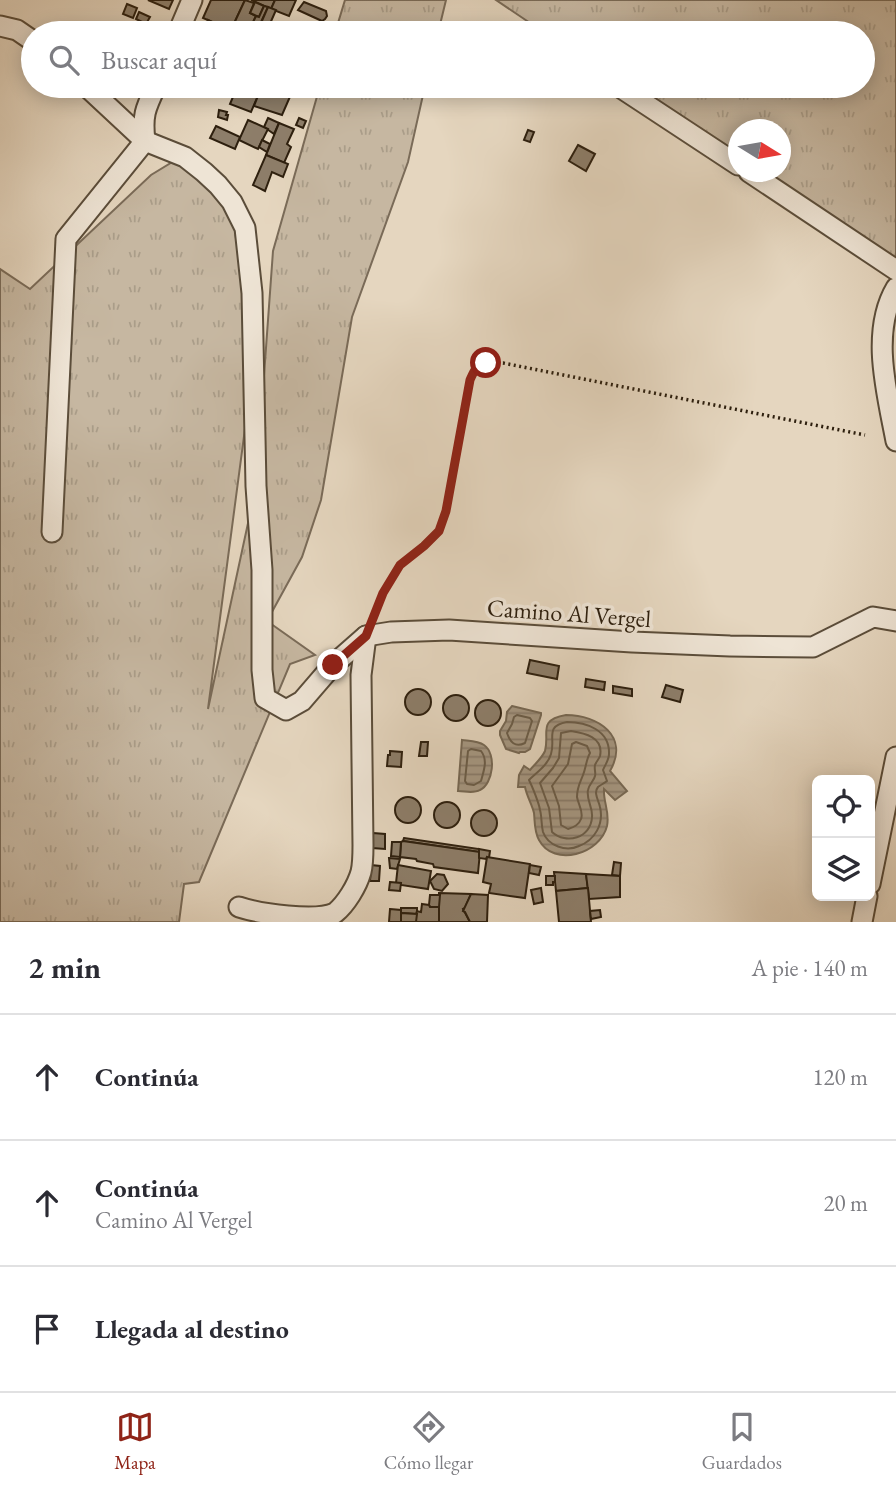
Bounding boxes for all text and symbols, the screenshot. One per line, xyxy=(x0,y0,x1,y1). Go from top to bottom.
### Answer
search box xyxy=(21,21,875,98)
icon: search xyxy=(45,41,83,79)
text: Buscar aquí xyxy=(101,43,217,77)
north arrow xyxy=(728,119,791,182)
route start xyxy=(470,347,501,378)
street label: Camino Al Vergel xyxy=(486,592,652,634)
route end xyxy=(317,649,348,680)
map controls xyxy=(812,775,875,901)
button: locate xyxy=(812,775,875,838)
button: layers xyxy=(812,838,875,901)
text: 2 min xyxy=(28,948,101,987)
text: A pie · 140 m xyxy=(752,953,868,983)
icon: ahead xyxy=(28,1058,66,1096)
text: Continúa xyxy=(95,1060,199,1094)
text: 120 m xyxy=(812,1062,868,1092)
text: Continúa xyxy=(95,1171,199,1205)
icon: ahead xyxy=(28,1184,66,1222)
text: 20 m xyxy=(823,1188,868,1218)
text: Camino Al Vergel xyxy=(95,1205,253,1235)
icon: arrive xyxy=(28,1310,66,1348)
text: Llegada al destino xyxy=(95,1312,289,1346)
tab: Mapa xyxy=(114,1408,156,1475)
tab: Cómo llegar xyxy=(384,1408,473,1475)
tab: Guardados xyxy=(702,1408,782,1475)

